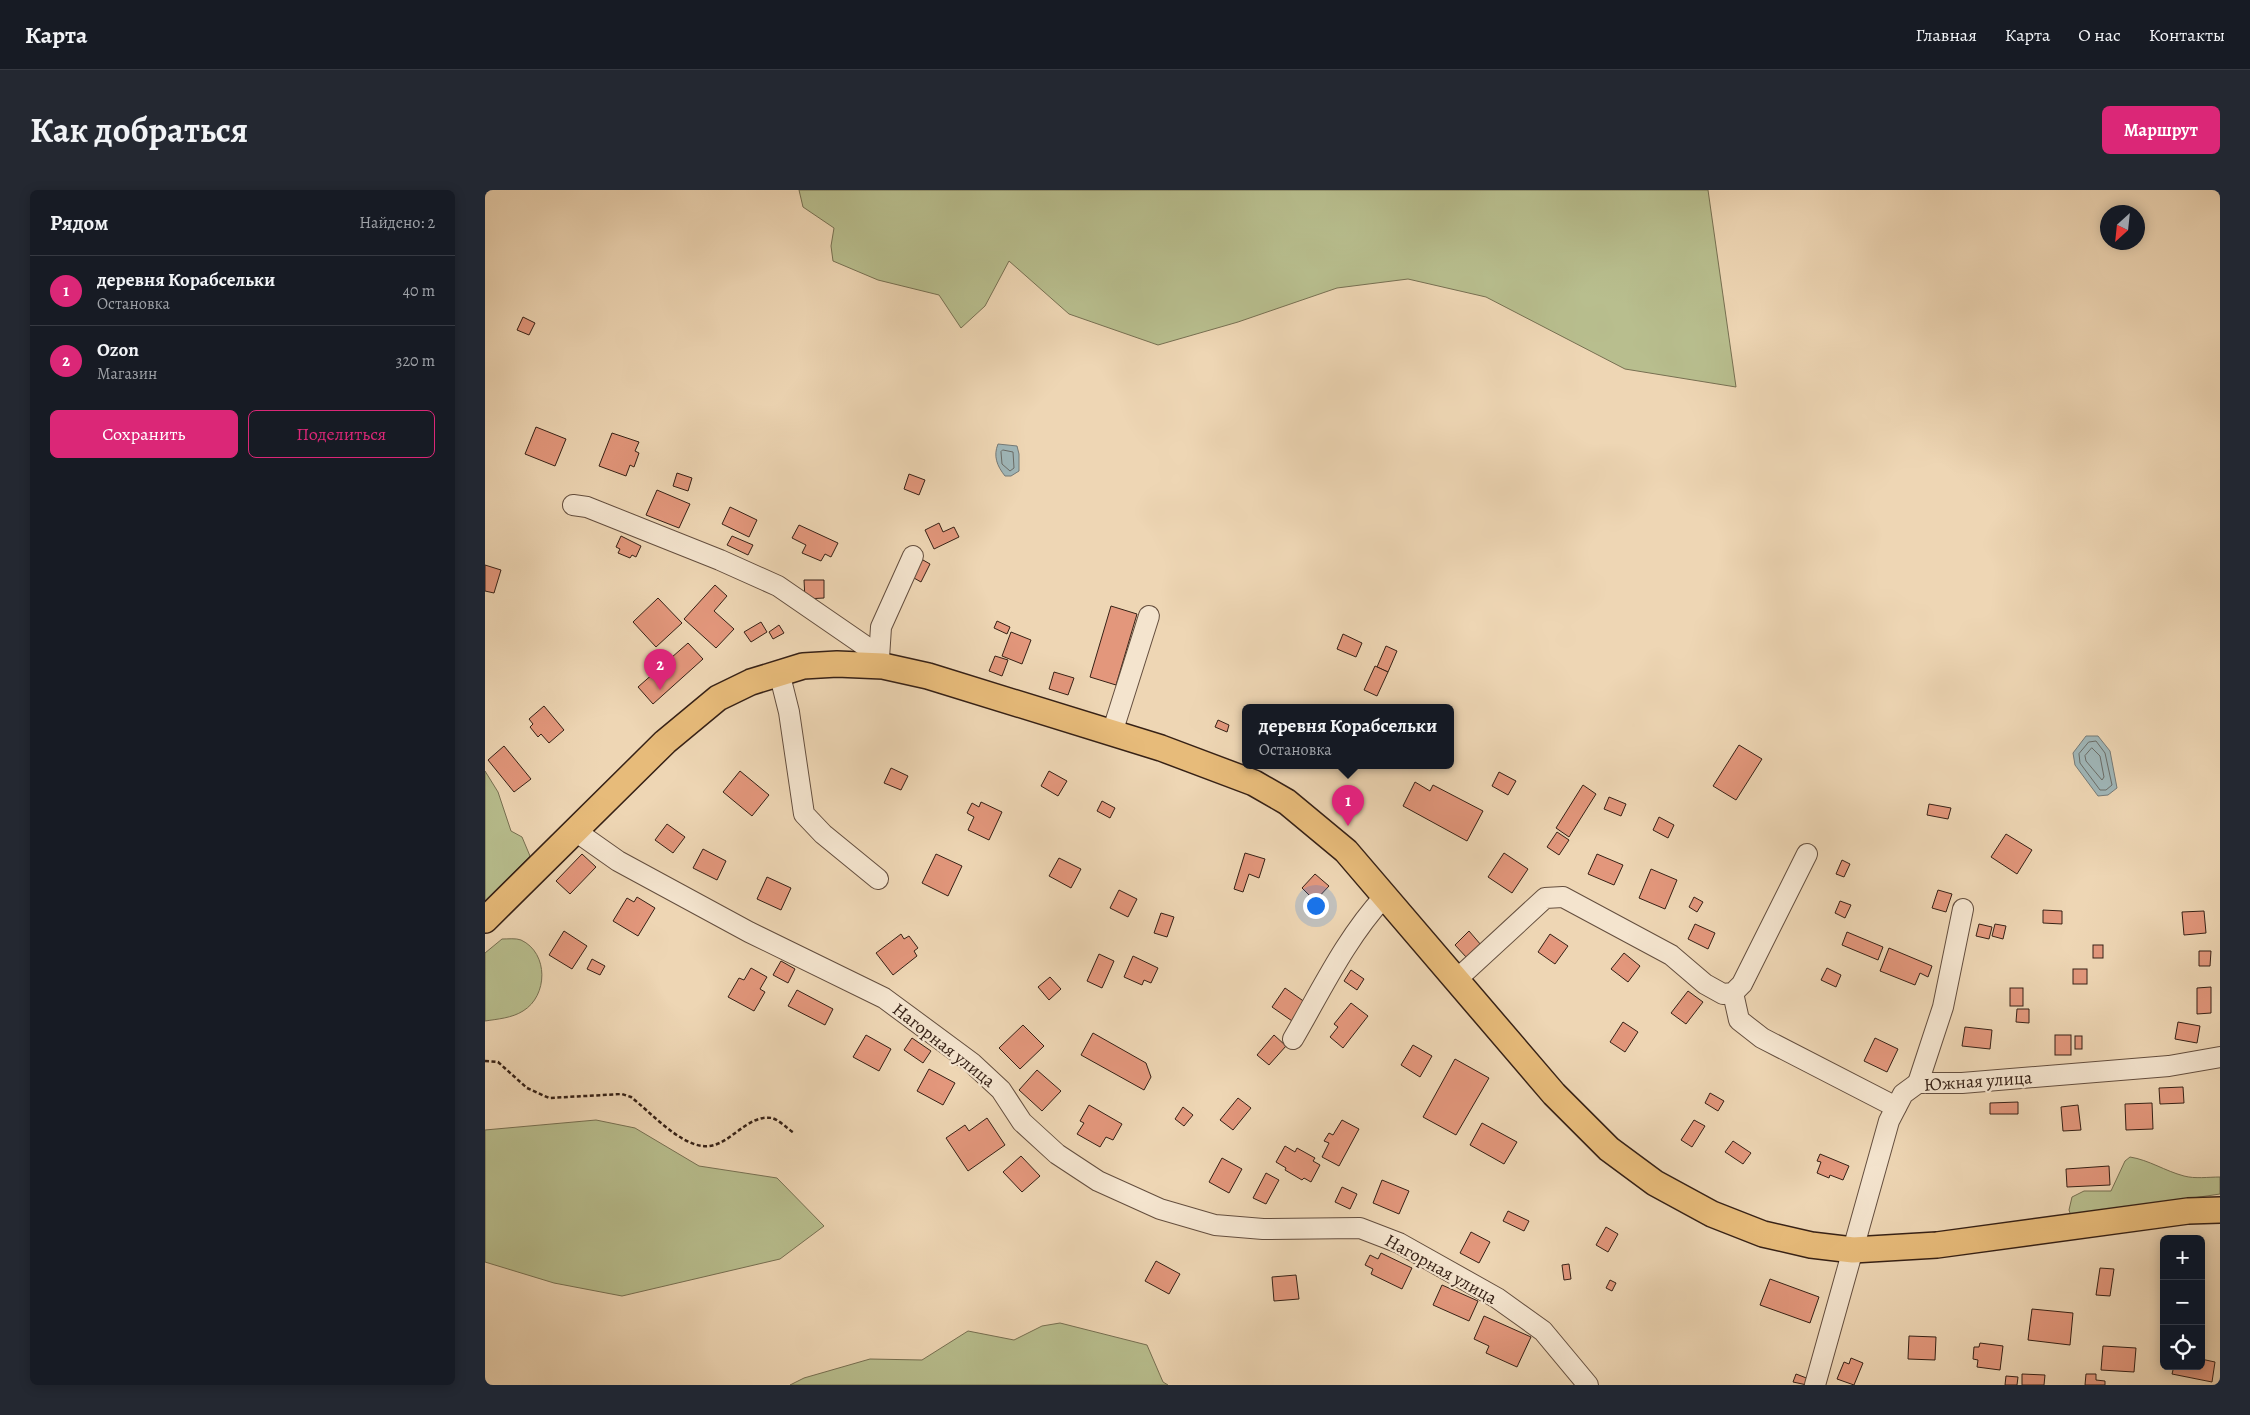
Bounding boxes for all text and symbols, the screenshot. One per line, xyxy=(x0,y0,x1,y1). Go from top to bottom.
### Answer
text: Карта xyxy=(25,19,87,51)
text: Главная xyxy=(1916,23,1977,47)
text: Карта xyxy=(2005,23,2050,47)
text: О нас xyxy=(2078,23,2121,47)
text: Контакты xyxy=(2149,23,2225,47)
text: Как добраться xyxy=(30,106,248,154)
button: Маршрут xyxy=(2102,106,2220,154)
north arrow xyxy=(2100,205,2145,250)
text: Рядом xyxy=(50,209,108,237)
text: Найдено: 2 xyxy=(359,212,435,234)
text: деревня Корабсельки xyxy=(97,267,275,293)
text: 1 xyxy=(63,280,69,302)
text: 40 m xyxy=(403,280,435,302)
text: Остановка xyxy=(97,293,170,315)
text: Ozon xyxy=(97,337,139,363)
text: 2 xyxy=(62,350,70,372)
text: 320 m xyxy=(396,350,435,372)
text: Магазин xyxy=(97,363,157,385)
button: Сохранить xyxy=(50,410,238,458)
button: Поделиться xyxy=(248,410,435,458)
pin: 2 xyxy=(644,649,676,690)
popup xyxy=(1242,704,1454,769)
text: деревня Корабсельки xyxy=(1259,713,1437,739)
text: Остановка xyxy=(1259,739,1332,761)
pin: 1 xyxy=(1332,785,1364,826)
your location xyxy=(1303,893,1329,919)
street label: Нагорная улица xyxy=(888,997,1001,1093)
street label: Южная улица xyxy=(1923,1065,2034,1097)
street label: Нагорная улица xyxy=(1381,1228,1502,1310)
map controls xyxy=(2160,1235,2205,1370)
button: + xyxy=(2160,1235,2205,1280)
button: − xyxy=(2160,1280,2205,1325)
button: locate xyxy=(2160,1325,2205,1370)

